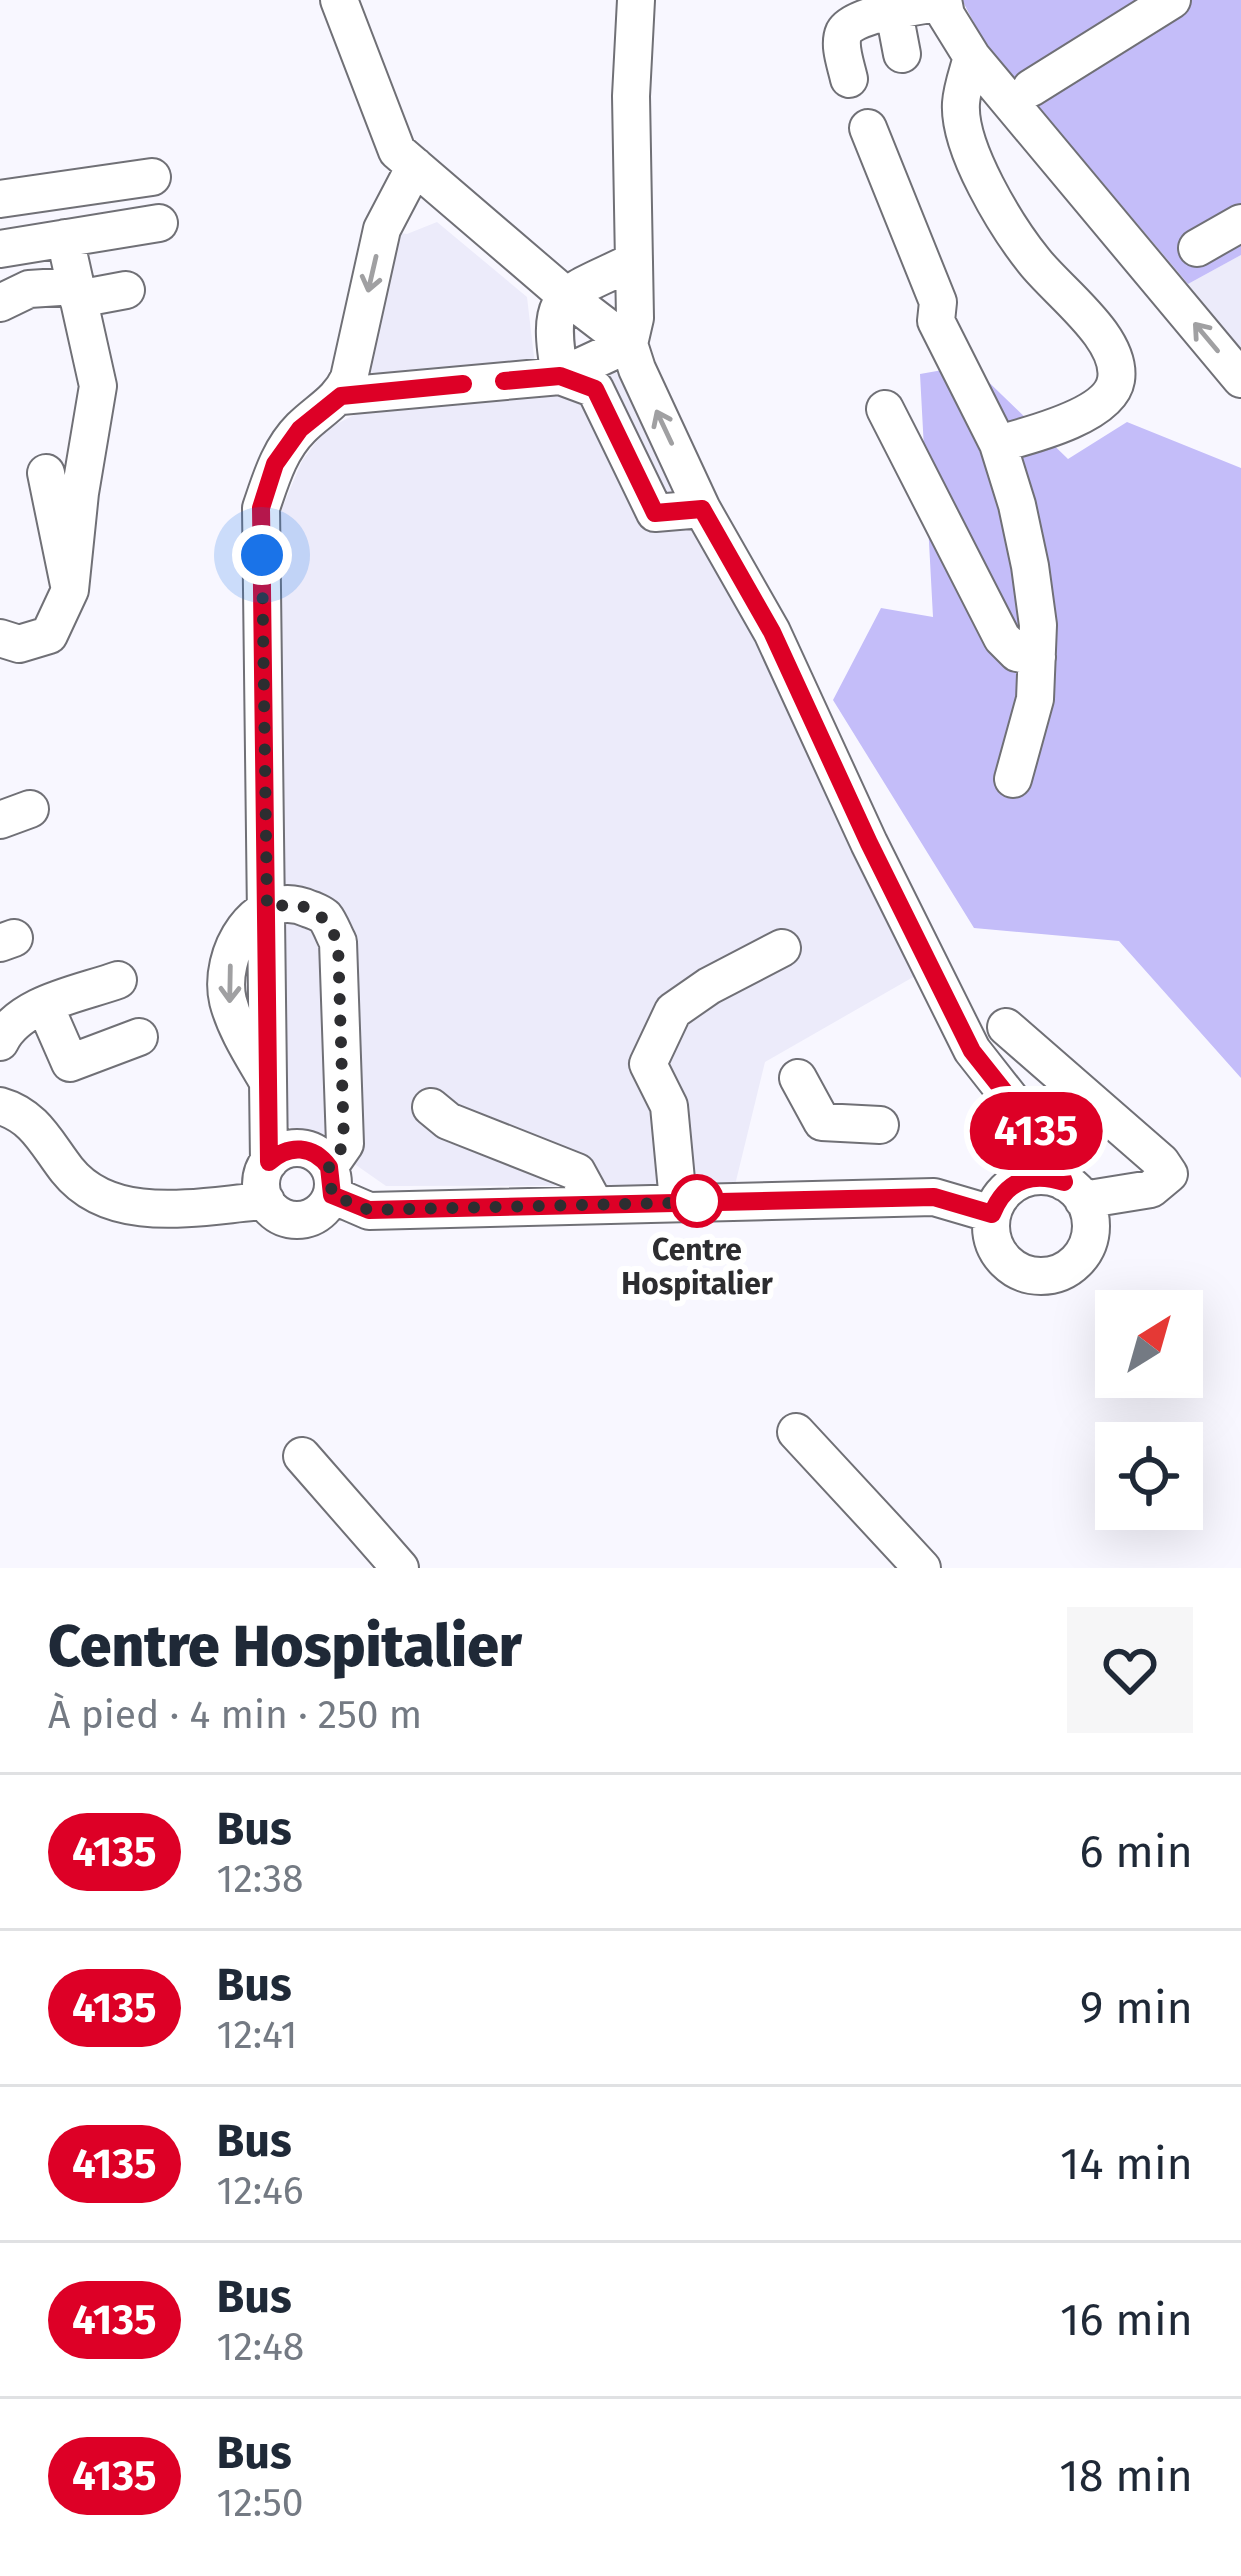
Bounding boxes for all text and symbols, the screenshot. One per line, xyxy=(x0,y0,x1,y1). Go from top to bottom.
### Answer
one-way arrow xyxy=(360,254,383,292)
one-way arrow xyxy=(1193,322,1221,353)
one-way arrow xyxy=(652,410,674,446)
your location xyxy=(232,525,292,585)
one-way arrow xyxy=(219,964,241,1003)
line badge: 4135 xyxy=(952,1092,1120,1170)
text: 4135 xyxy=(994,1106,1078,1156)
marker: Centre Hospitalier xyxy=(672,1176,722,1226)
place label: Centre Hospitalier xyxy=(621,1232,774,1302)
north arrow xyxy=(1095,1290,1203,1398)
map controls xyxy=(1095,1290,1203,1530)
button: locate xyxy=(1095,1422,1203,1530)
button: heart xyxy=(1067,1607,1193,1733)
text: Centre Hospitalier xyxy=(48,1613,522,1681)
text: À pied · 4 min · 250 m xyxy=(48,1692,422,1738)
text: Bus xyxy=(217,1802,292,1856)
text: 6 min xyxy=(1079,1825,1193,1879)
text: 4135 xyxy=(72,1827,157,1877)
text: 12:38 xyxy=(217,1856,303,1902)
text: Bus xyxy=(217,1958,292,2012)
text: 9 min xyxy=(1080,1981,1193,2035)
text: 4135 xyxy=(72,1983,157,2033)
text: 12:41 xyxy=(217,2012,297,2058)
text: Bus xyxy=(217,2114,292,2168)
text: 14 min xyxy=(1060,2137,1193,2191)
text: 4135 xyxy=(72,2139,157,2189)
text: 12:46 xyxy=(217,2168,303,2214)
text: Bus xyxy=(217,2270,292,2324)
text: 16 min xyxy=(1060,2293,1193,2347)
text: 4135 xyxy=(72,2295,157,2345)
text: 12:48 xyxy=(217,2324,304,2370)
text: Bus xyxy=(217,2426,292,2480)
text: 18 min xyxy=(1059,2449,1193,2503)
text: 4135 xyxy=(72,2451,157,2501)
text: 12:50 xyxy=(217,2480,304,2526)

